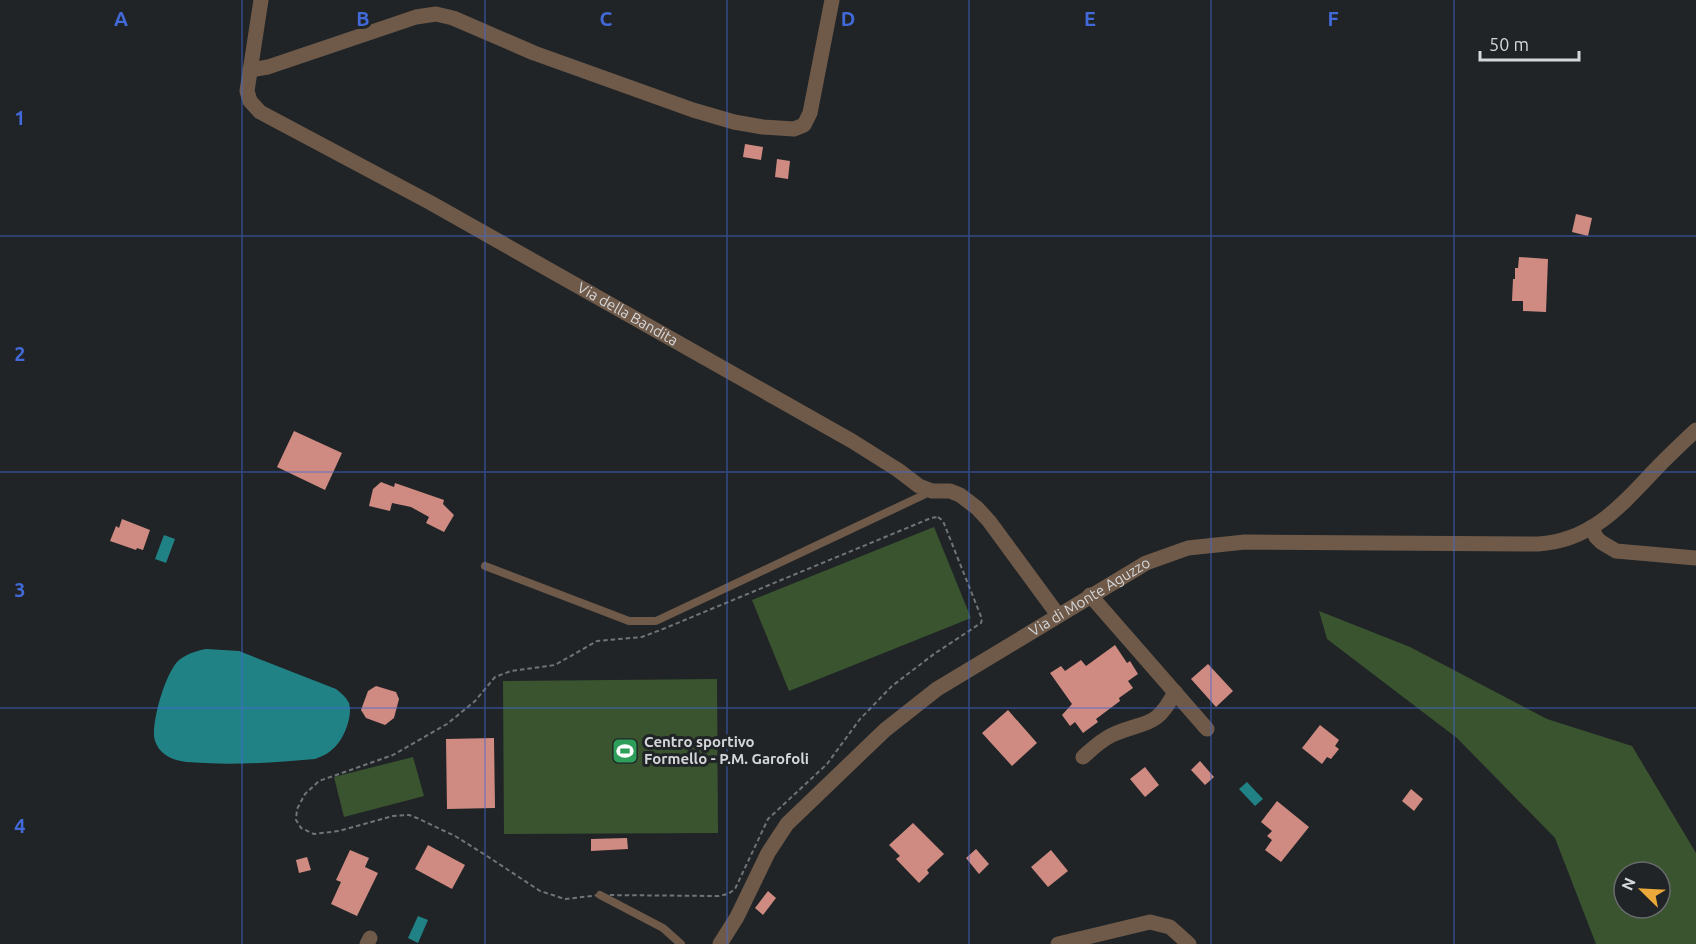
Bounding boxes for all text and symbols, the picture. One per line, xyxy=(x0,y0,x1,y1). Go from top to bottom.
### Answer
text: A xyxy=(114,7,128,30)
text: B xyxy=(356,7,370,30)
text: C xyxy=(600,7,613,30)
text: D xyxy=(841,7,855,30)
text: E xyxy=(1084,7,1096,30)
text: F xyxy=(1327,7,1339,30)
scale bar xyxy=(1480,24,1579,62)
text: 50 m xyxy=(1489,34,1529,54)
text: 1 xyxy=(14,106,26,129)
street label: Via della Bandita xyxy=(575,279,681,349)
text: 2 xyxy=(14,342,26,365)
street label: Via di Monte Aguzzo xyxy=(1026,554,1153,639)
text: 3 xyxy=(14,578,26,601)
place label: Centro sportivo Formello - P.M. Garofoli xyxy=(644,733,809,767)
sports icon: Centro sportivo Formello - P.M. Garofoli xyxy=(610,736,640,766)
text: 4 xyxy=(14,814,26,837)
north arrow xyxy=(1612,860,1672,920)
text: N xyxy=(1618,875,1639,893)

